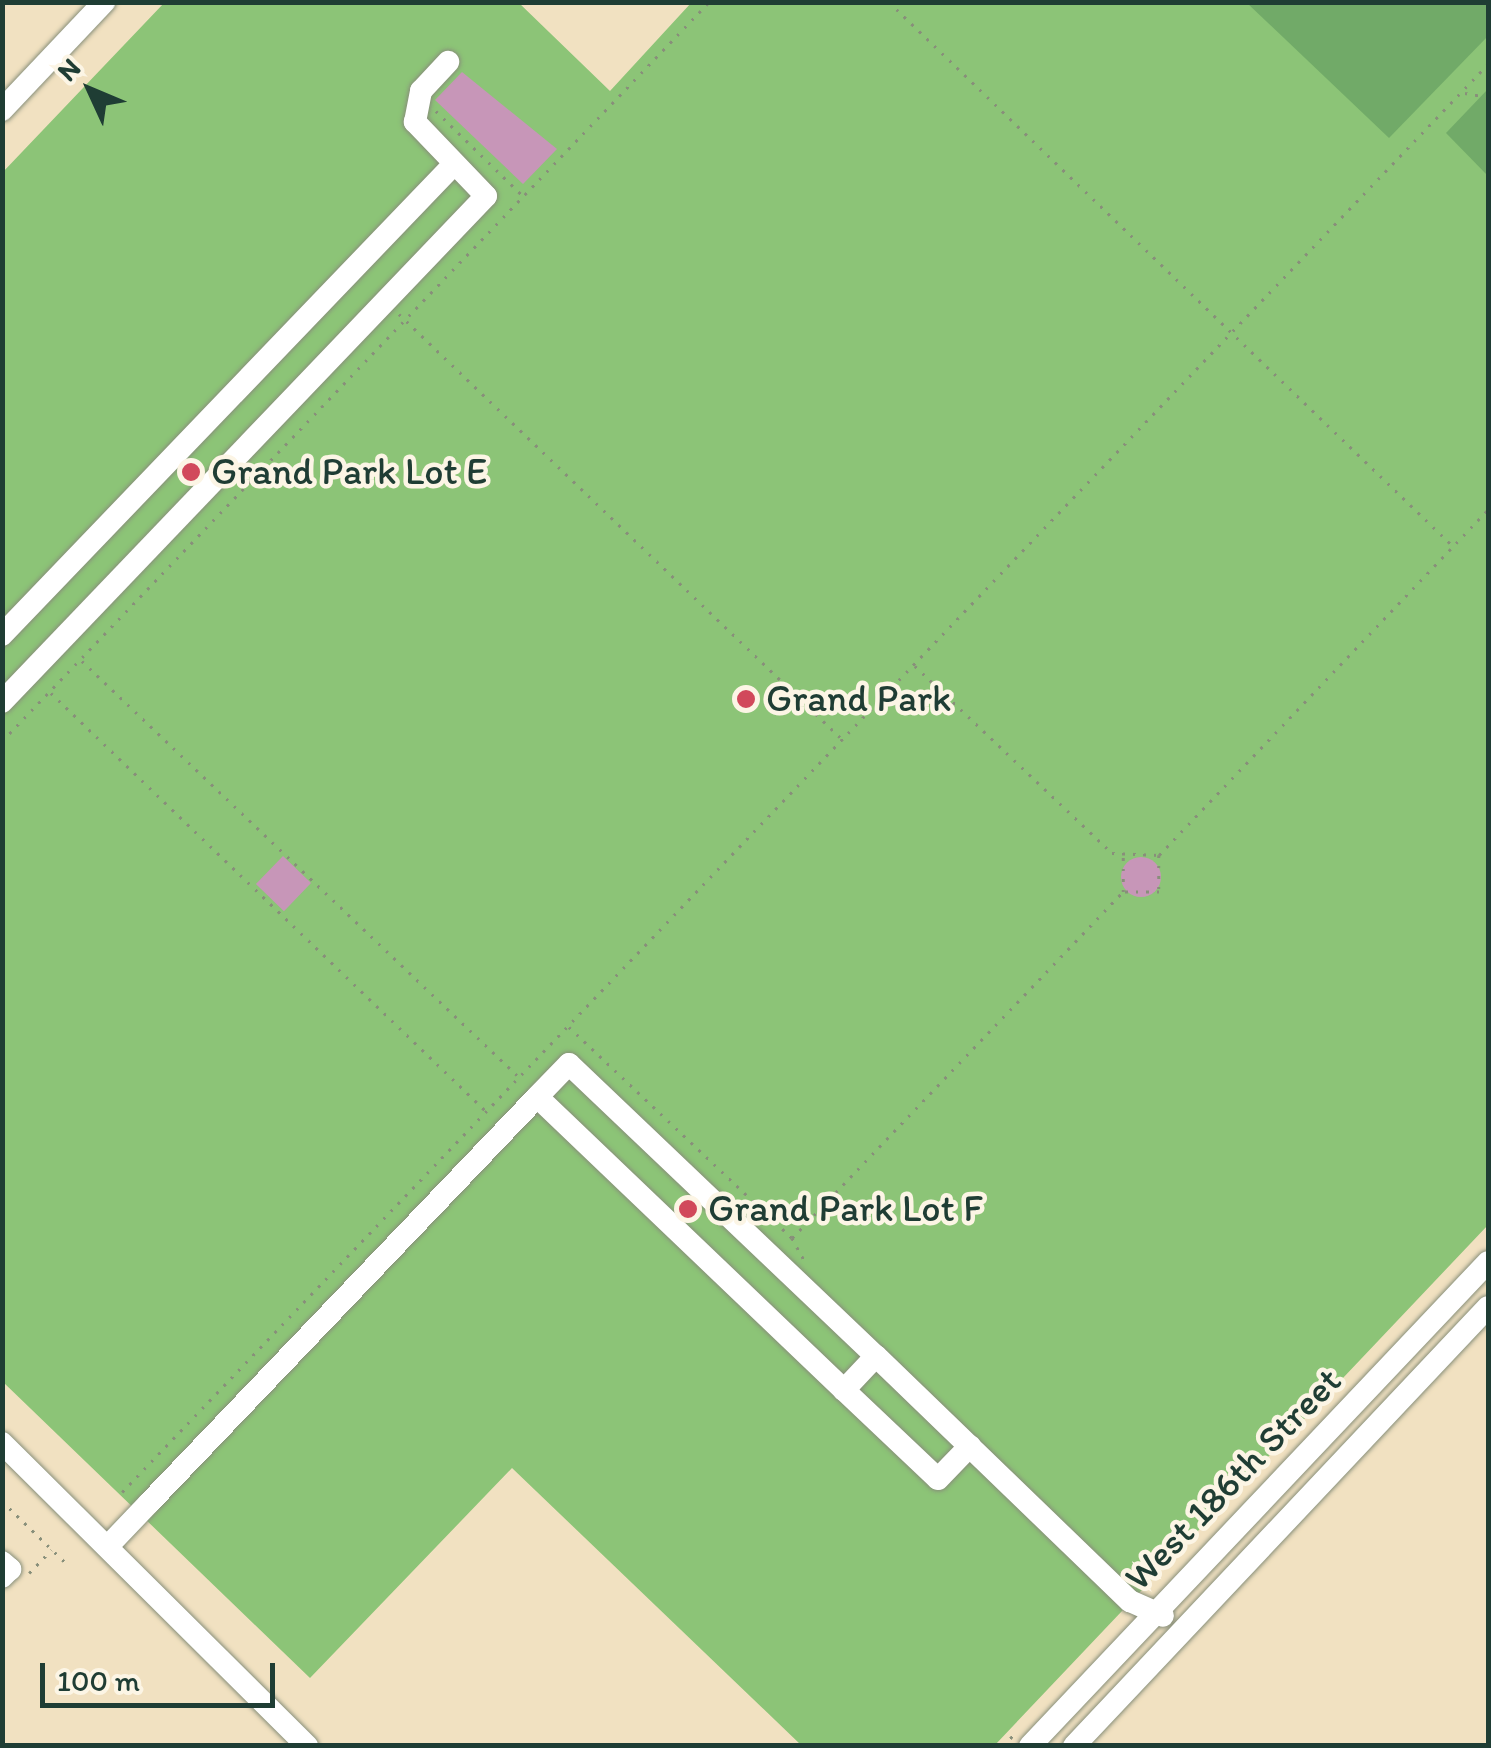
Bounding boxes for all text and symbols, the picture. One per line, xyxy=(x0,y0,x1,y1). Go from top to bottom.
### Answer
north arrow xyxy=(40,40,140,140)
text: N xyxy=(50,51,87,88)
place label: Grand Park Lot E xyxy=(211,449,487,495)
marker: Grand Park Lot E xyxy=(180,461,202,483)
place label: Grand Park xyxy=(766,676,951,722)
marker: Grand Park xyxy=(735,688,757,710)
place label: Grand Park Lot F xyxy=(708,1186,983,1232)
marker: Grand Park Lot F xyxy=(677,1198,699,1220)
street label: West 186th Street xyxy=(1116,1359,1350,1599)
scale bar xyxy=(45,1643,280,1705)
text: 100 m xyxy=(57,1662,140,1699)

